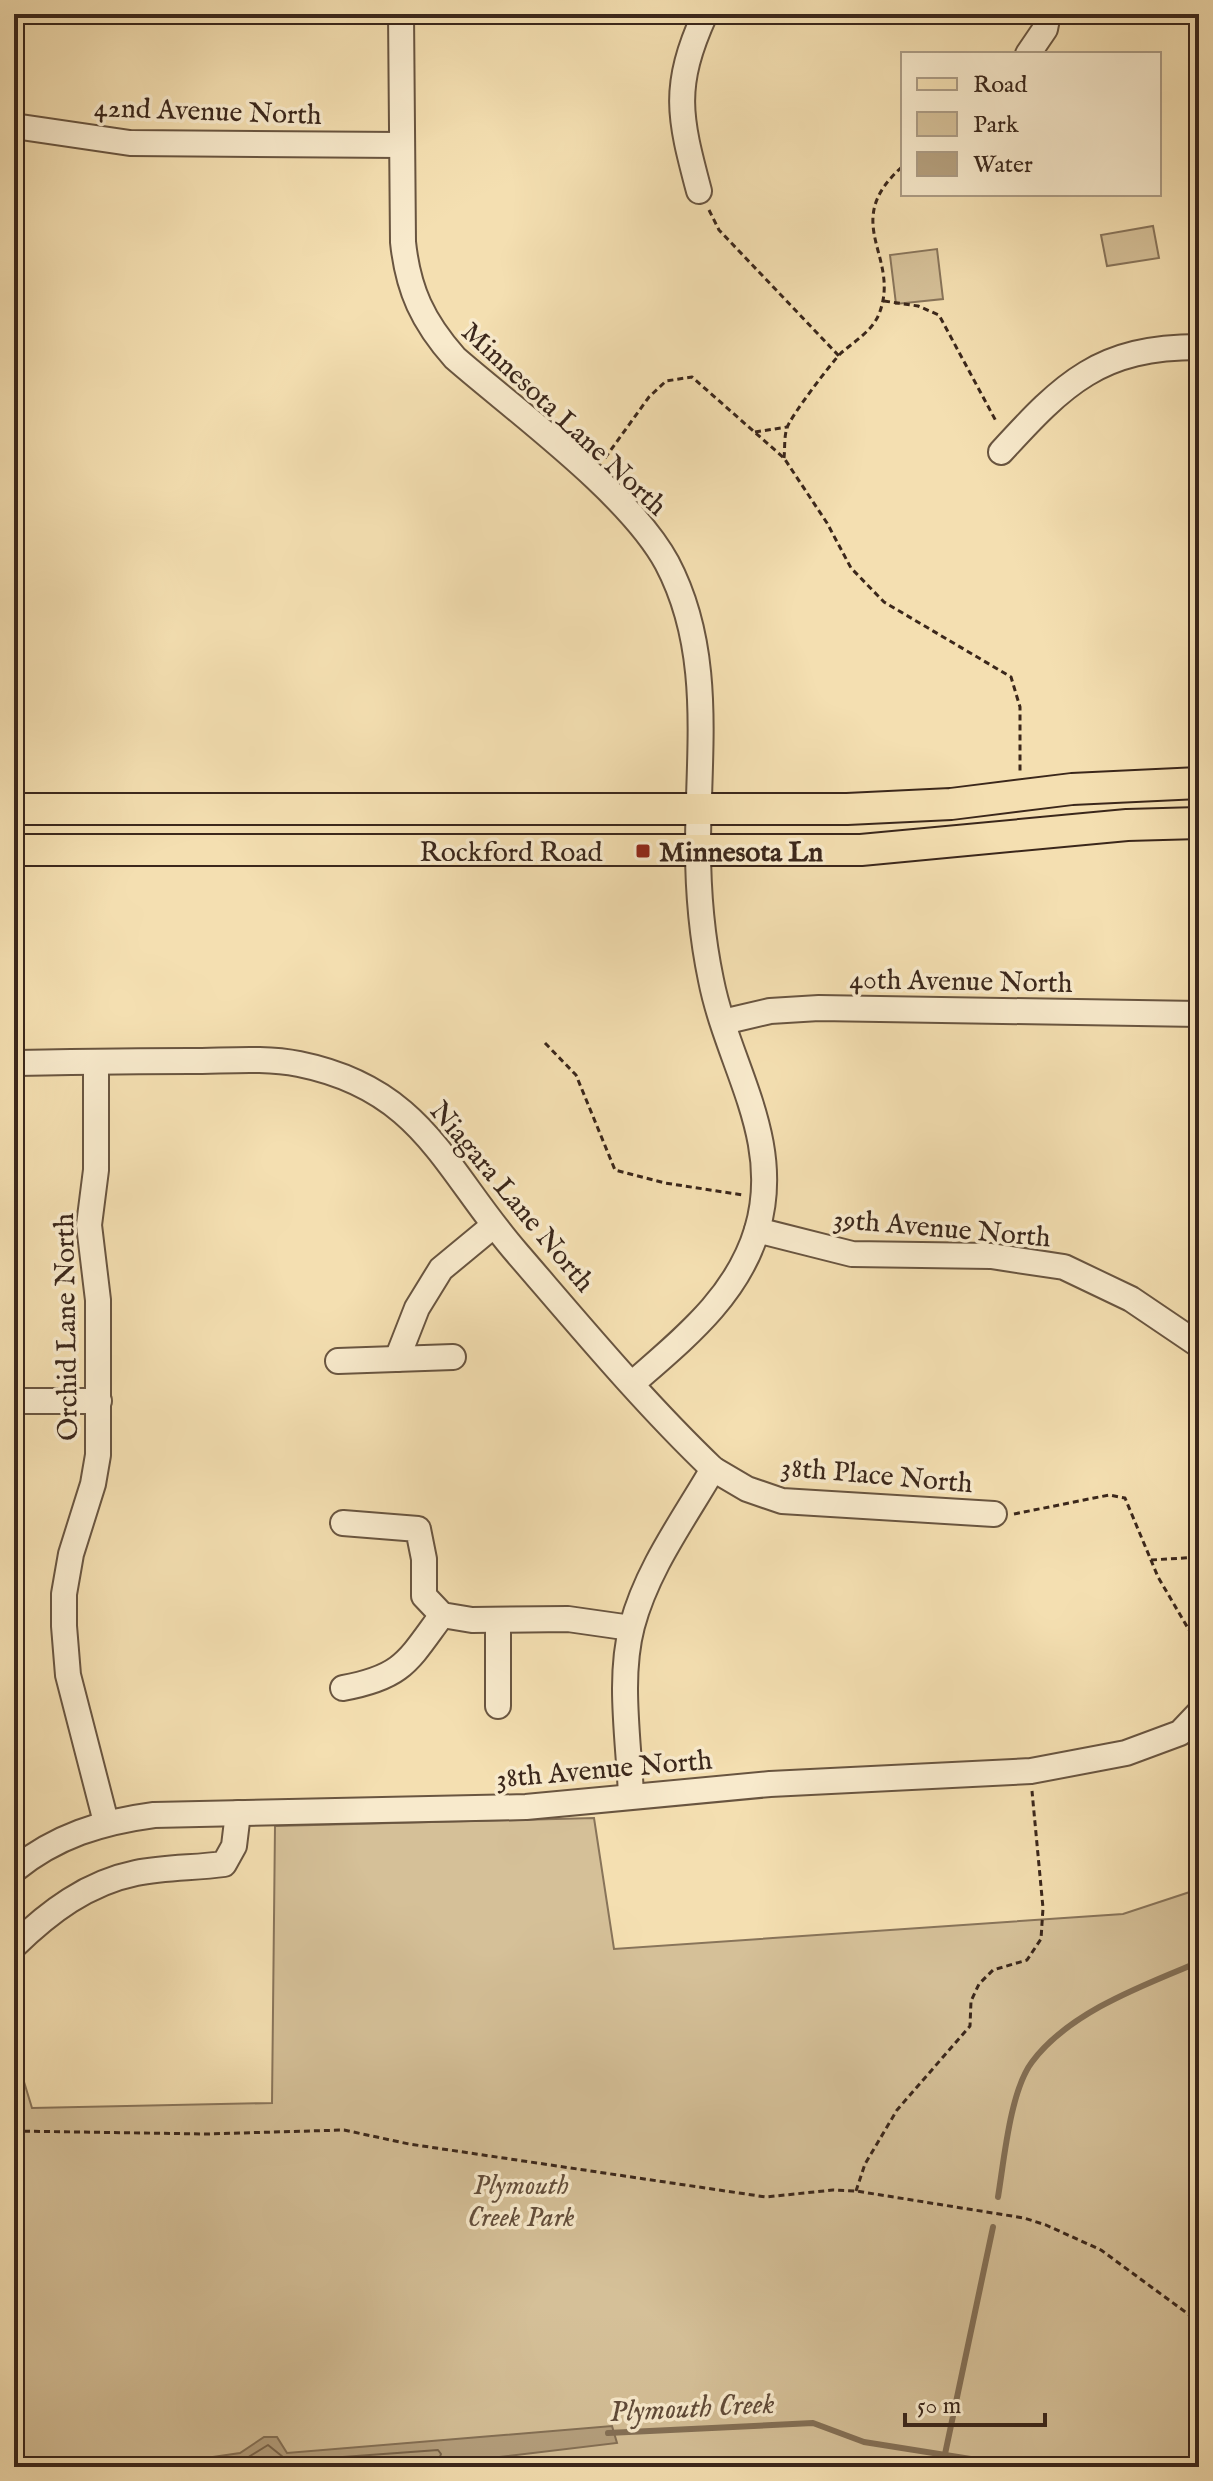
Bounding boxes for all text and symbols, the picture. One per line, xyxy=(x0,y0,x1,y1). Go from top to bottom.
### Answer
legend xyxy=(901,52,1161,196)
text: Road xyxy=(973,70,1027,101)
street label: 42nd Avenue North xyxy=(94,91,322,134)
text: Park xyxy=(973,110,1019,141)
text: Water xyxy=(973,150,1033,181)
street label: Minnesota Lane North xyxy=(453,316,673,524)
street label: Rockford Road xyxy=(420,836,603,871)
place label: Minnesota Ln xyxy=(659,836,823,871)
marker: Minnesota Ln xyxy=(634,842,652,860)
street label: 40th Avenue North xyxy=(849,963,1073,1002)
street label: Niagara Lane North xyxy=(421,1095,601,1300)
street label: 39th Avenue North xyxy=(832,1203,1052,1256)
street label: Orchid Lane North xyxy=(48,1213,87,1441)
street label: 38th Place North xyxy=(779,1451,974,1502)
street label: 38th Avenue North xyxy=(495,1744,714,1797)
park label: Plymouth Creek Park xyxy=(468,2169,574,2236)
scale bar xyxy=(905,2377,1045,2427)
water label: Plymouth Creek xyxy=(609,2386,776,2432)
text: 50 m xyxy=(917,2391,961,2422)

